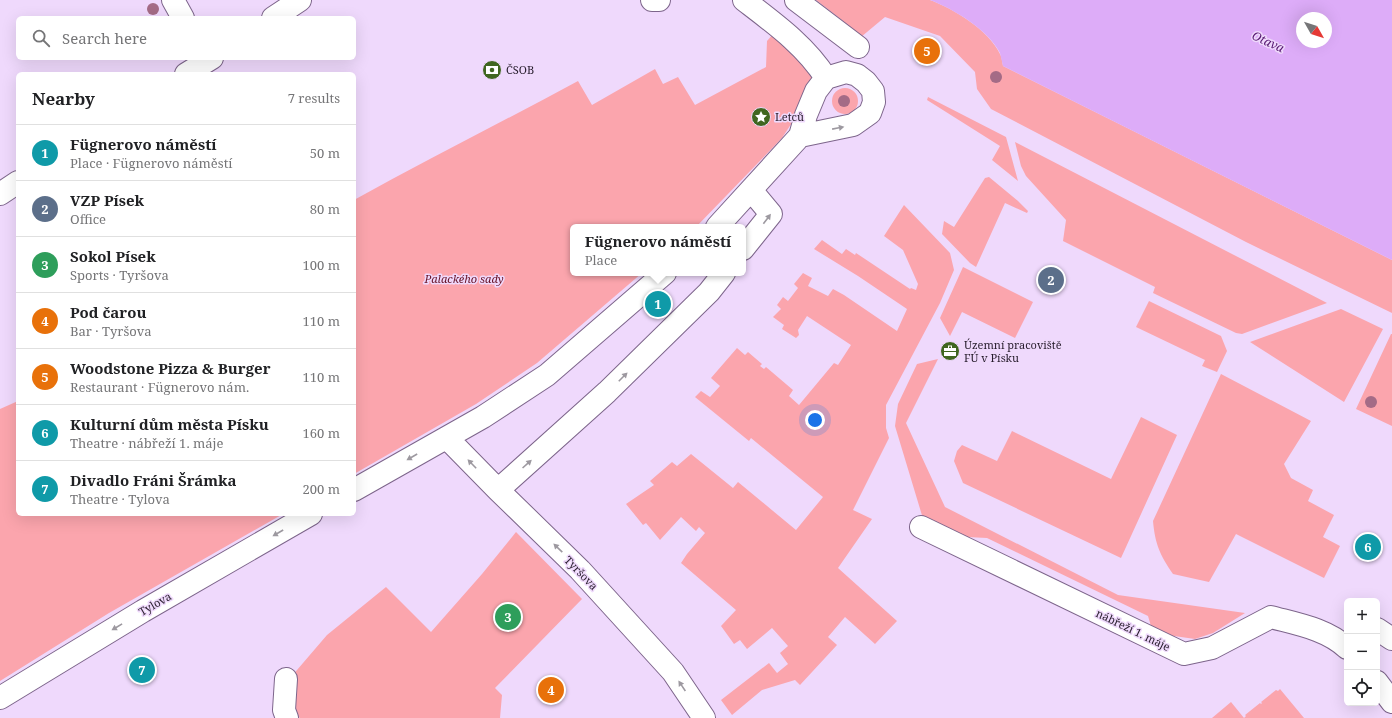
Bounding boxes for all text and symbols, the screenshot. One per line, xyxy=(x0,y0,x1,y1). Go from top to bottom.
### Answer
north arrow xyxy=(1296,12,1332,48)
search box xyxy=(16,16,356,60)
icon: search xyxy=(30,27,52,49)
water label: Otava xyxy=(1249,27,1287,56)
text: Search here xyxy=(62,28,147,48)
pin: 5 xyxy=(914,36,940,66)
bank icon: ČSOB xyxy=(481,59,503,81)
place label: ČSOB xyxy=(506,62,534,77)
text: Nearby xyxy=(32,87,95,110)
text: 7 results xyxy=(288,89,340,107)
place icon: Letců xyxy=(750,106,772,128)
place label: Letců xyxy=(775,109,804,124)
one-way arrow xyxy=(832,125,844,131)
text: Fügnerovo náměstí xyxy=(70,134,217,154)
text: 1 xyxy=(41,144,49,162)
text: 50 m xyxy=(310,144,340,162)
text: Place · Fügnerovo náměstí xyxy=(70,154,232,172)
text: VZP Písek xyxy=(70,190,144,210)
text: 2 xyxy=(41,200,49,218)
text: 80 m xyxy=(310,200,340,218)
text: Office xyxy=(70,210,106,228)
one-way arrow xyxy=(763,214,771,225)
popup xyxy=(570,224,746,276)
text: Fügnerovo náměstí xyxy=(585,231,731,251)
text: Sokol Písek xyxy=(70,246,156,266)
text: Place xyxy=(585,251,617,269)
text: 3 xyxy=(41,256,49,274)
text: 100 m xyxy=(303,256,340,274)
pin: 2 xyxy=(1038,265,1064,295)
text: Sports · Tyršova xyxy=(70,266,169,284)
park label: Palackého sady xyxy=(423,271,504,286)
pin: 1 xyxy=(645,289,671,319)
text: Pod čarou xyxy=(70,302,146,322)
text: 4 xyxy=(41,312,49,330)
text: 110 m xyxy=(303,312,340,330)
text: Bar · Tyršova xyxy=(70,322,152,340)
place label: Územní pracoviště FÚ v Písku xyxy=(964,337,1062,365)
office icon: Územní pracoviště FÚ v Písku xyxy=(939,340,961,362)
text: Woodstone Pizza & Burger xyxy=(70,358,271,378)
text: 5 xyxy=(41,368,49,386)
text: 110 m xyxy=(303,368,340,386)
one-way arrow xyxy=(618,372,628,382)
text: Restaurant · Fügnerovo nám. xyxy=(70,378,249,396)
your location xyxy=(805,410,825,430)
text: Kulturní dům města Písku xyxy=(70,414,269,434)
text: 6 xyxy=(41,424,49,442)
text: 160 m xyxy=(303,424,340,442)
text: Theatre · nábřeží 1. máje xyxy=(70,434,223,452)
one-way arrow xyxy=(406,453,418,460)
one-way arrow xyxy=(467,459,477,469)
one-way arrow xyxy=(522,460,532,469)
text: Divadlo Fráni Šrámka xyxy=(70,470,237,490)
text: 7 xyxy=(41,480,49,498)
text: 200 m xyxy=(303,480,340,498)
text: Theatre · Tylova xyxy=(70,490,170,508)
one-way arrow xyxy=(272,530,284,537)
pin: 6 xyxy=(1355,532,1381,562)
one-way arrow xyxy=(553,544,562,553)
street label: Tyršova xyxy=(561,552,601,593)
street label: Tylova xyxy=(136,588,174,619)
map controls xyxy=(1344,598,1380,706)
button: + xyxy=(1344,598,1380,634)
pin: 3 xyxy=(495,602,521,632)
street label: nábřeží 1. máje xyxy=(1094,605,1173,654)
one-way arrow xyxy=(111,623,123,630)
button: − xyxy=(1344,634,1380,670)
pin: 7 xyxy=(129,655,155,685)
button: locate xyxy=(1344,670,1380,706)
pin: 4 xyxy=(538,675,564,705)
one-way arrow xyxy=(678,681,686,691)

